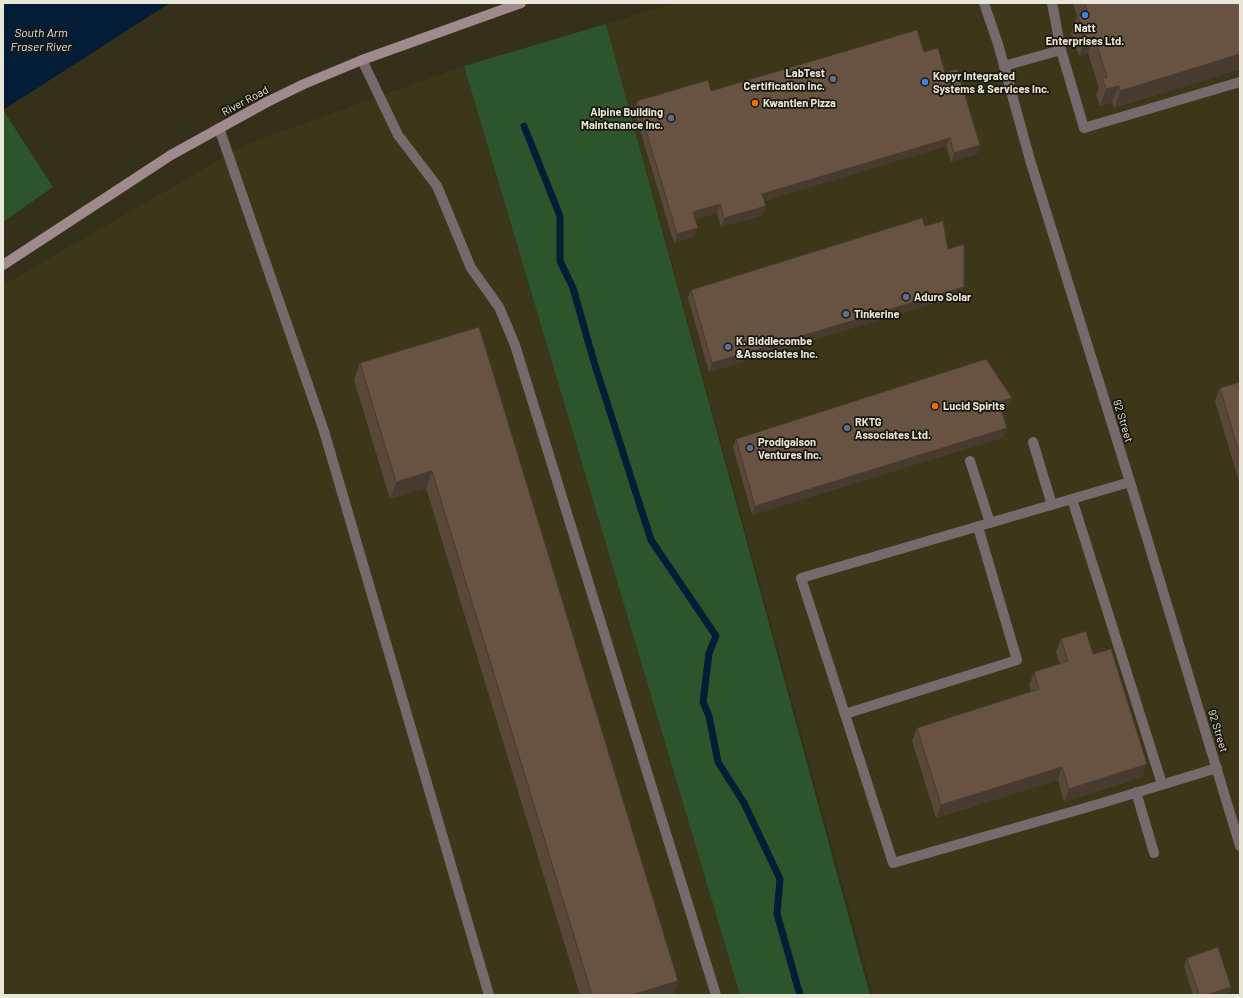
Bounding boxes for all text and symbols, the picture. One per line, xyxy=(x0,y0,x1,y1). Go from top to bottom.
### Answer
marker: Natt Enterprises Ltd. xyxy=(1080,10,1090,20)
place label: Natt Enterprises Ltd. xyxy=(1046,21,1124,47)
water label: South Arm Fraser River xyxy=(10,26,72,54)
place label: LabTest Certification Inc. xyxy=(744,66,825,92)
place label: Kopyr Integrated Systems & Services Inc. xyxy=(933,69,1050,95)
marker: LabTest Certification Inc. xyxy=(828,74,838,84)
marker: Kopyr Integrated Systems & Services Inc. xyxy=(920,77,930,87)
street label: River Road xyxy=(219,83,271,119)
place label: Kwantlen Pizza xyxy=(763,96,836,110)
marker: Kwantlen Pizza xyxy=(750,98,760,108)
place label: Alpine Building Maintenance Inc. xyxy=(581,105,663,131)
marker: Alpine Building Maintenance Inc. xyxy=(666,113,676,123)
place label: Aduro Solar xyxy=(914,290,971,304)
marker: Aduro Solar xyxy=(901,292,911,302)
place label: Tinkerine xyxy=(854,307,900,321)
marker: Tinkerine xyxy=(841,309,851,319)
place label: K. Biddlecombe &Associates Inc. xyxy=(736,334,818,360)
marker: K. Biddlecombe &Associates Inc. xyxy=(723,342,733,352)
street label: 92 Street xyxy=(1110,398,1136,444)
place label: Lucid Spirits xyxy=(943,399,1005,413)
marker: Lucid Spirits xyxy=(930,401,940,411)
place label: RKTG Associates Ltd. xyxy=(855,415,931,441)
marker: RKTG Associates Ltd. xyxy=(842,423,852,433)
place label: Prodigalson Ventures Inc. xyxy=(758,435,822,461)
marker: Prodigalson Ventures Inc. xyxy=(745,443,755,453)
street label: 92 Street xyxy=(1205,708,1231,754)

